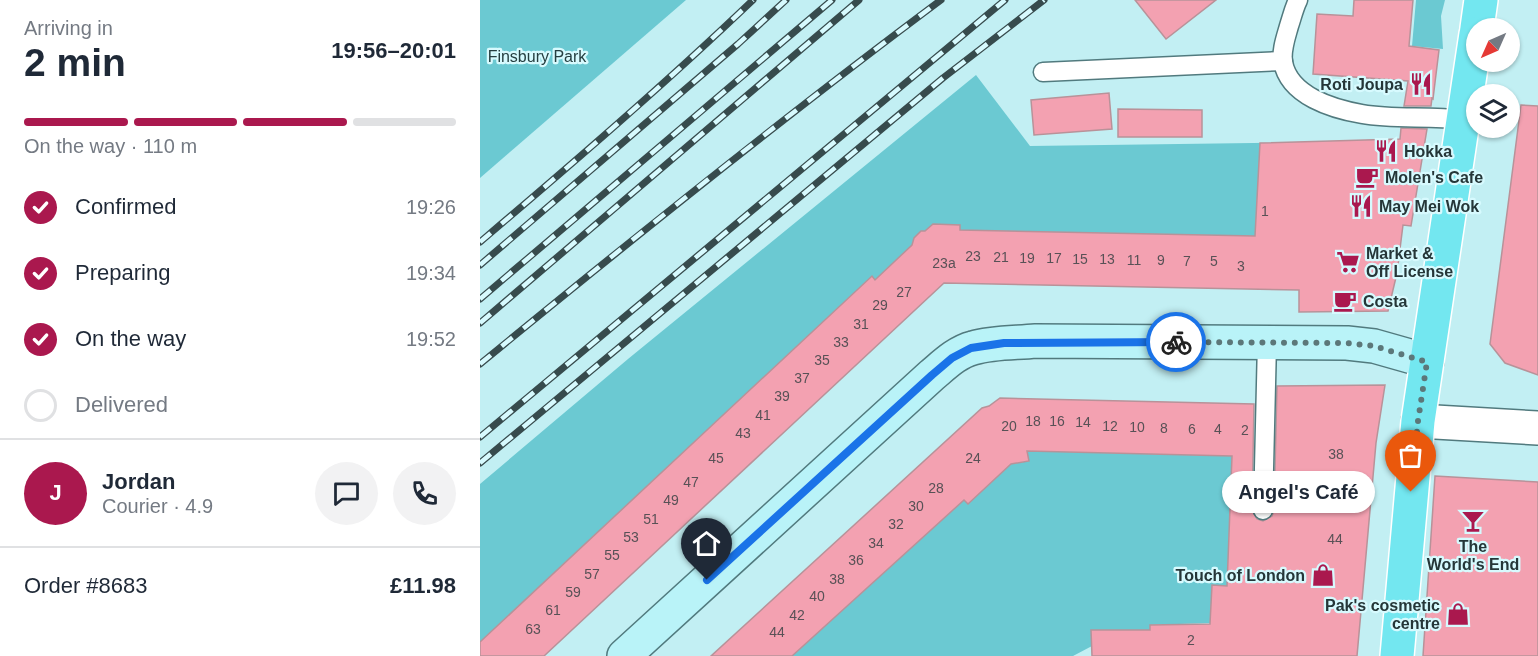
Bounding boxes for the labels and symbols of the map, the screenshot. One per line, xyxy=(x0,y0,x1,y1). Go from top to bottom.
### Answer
north arrow xyxy=(1466,18,1520,72)
park label: Finsbury Park xyxy=(488,48,587,65)
restaurant icon: Roti Joupa xyxy=(1408,71,1434,97)
place label: Roti Joupa xyxy=(1320,76,1403,93)
restaurant icon: Hokka xyxy=(1373,138,1399,164)
place label: Hokka xyxy=(1404,143,1452,160)
cafe icon: Molen's Cafe xyxy=(1354,164,1380,190)
place label: Molen's Cafe xyxy=(1385,169,1483,186)
restaurant icon: May Mei Wok xyxy=(1348,193,1374,219)
place label: May Mei Wok xyxy=(1379,198,1479,215)
house number: 1 xyxy=(1261,203,1269,219)
place label: Market & Off License xyxy=(1366,245,1453,280)
house number: 23 xyxy=(965,248,981,264)
house number: 21 xyxy=(993,249,1009,265)
supermarket icon: Market & Off License xyxy=(1335,249,1361,275)
house number: 19 xyxy=(1019,250,1035,266)
house number: 17 xyxy=(1046,250,1062,266)
house number: 15 xyxy=(1072,251,1088,267)
house number: 13 xyxy=(1099,251,1115,267)
house number: 11 xyxy=(1127,252,1141,268)
house number: 9 xyxy=(1157,252,1165,268)
house number: 7 xyxy=(1183,253,1191,269)
house number: 5 xyxy=(1210,253,1218,269)
house number: 23a xyxy=(932,255,956,271)
house number: 3 xyxy=(1237,258,1245,274)
house number: 27 xyxy=(896,284,912,300)
cafe icon: Costa xyxy=(1332,288,1358,314)
place label: Costa xyxy=(1363,293,1408,310)
house number: 29 xyxy=(872,297,888,313)
courier xyxy=(1146,312,1206,372)
house number: 31 xyxy=(853,316,869,332)
house number: 33 xyxy=(833,334,849,350)
house number: 35 xyxy=(814,352,830,368)
house number: 37 xyxy=(794,370,810,386)
house number: 39 xyxy=(774,388,790,404)
house number: 41 xyxy=(755,407,771,423)
house number: 18 xyxy=(1025,413,1041,429)
house number: 16 xyxy=(1049,413,1065,429)
house number: 14 xyxy=(1075,414,1091,430)
house number: 20 xyxy=(1001,418,1017,434)
house number: 12 xyxy=(1102,418,1118,434)
house number: 10 xyxy=(1129,419,1145,435)
house number: 8 xyxy=(1160,420,1168,436)
house number: 6 xyxy=(1188,421,1196,437)
house number: 4 xyxy=(1214,421,1222,437)
house number: 2 xyxy=(1241,422,1249,438)
house number: 43 xyxy=(735,425,751,441)
pin xyxy=(1385,430,1436,492)
house number: 38 xyxy=(1328,446,1344,462)
house number: 45 xyxy=(708,450,724,466)
house number: 24 xyxy=(965,450,981,466)
callout: Angel's Café xyxy=(1222,471,1375,513)
house number: 47 xyxy=(683,474,699,490)
house number: 28 xyxy=(928,480,944,496)
house number: 49 xyxy=(663,492,679,508)
house number: 30 xyxy=(908,498,924,514)
bar icon: The World's End xyxy=(1460,508,1486,534)
house number: 51 xyxy=(643,511,659,527)
house number: 32 xyxy=(888,516,904,532)
pin xyxy=(681,518,732,580)
house number: 53 xyxy=(623,529,639,545)
house number: 44 xyxy=(1327,531,1343,547)
house number: 34 xyxy=(868,535,884,551)
place label: The World's End xyxy=(1427,538,1519,573)
house number: 55 xyxy=(604,547,620,563)
house number: 36 xyxy=(848,552,864,568)
shop icon: Touch of London xyxy=(1310,562,1336,588)
house number: 57 xyxy=(584,566,600,582)
place label: Touch of London xyxy=(1176,567,1305,584)
house number: 38 xyxy=(829,571,845,587)
house number: 59 xyxy=(565,584,581,600)
house number: 40 xyxy=(809,588,825,604)
place label: Pak's cosmetic centre xyxy=(1325,597,1440,632)
shop icon: Pak's cosmetic centre xyxy=(1445,601,1471,627)
house number: 61 xyxy=(545,602,561,618)
house number: 42 xyxy=(789,607,805,623)
house number: 63 xyxy=(525,621,541,637)
house number: 44 xyxy=(769,624,785,640)
house number: 2 xyxy=(1187,632,1195,648)

